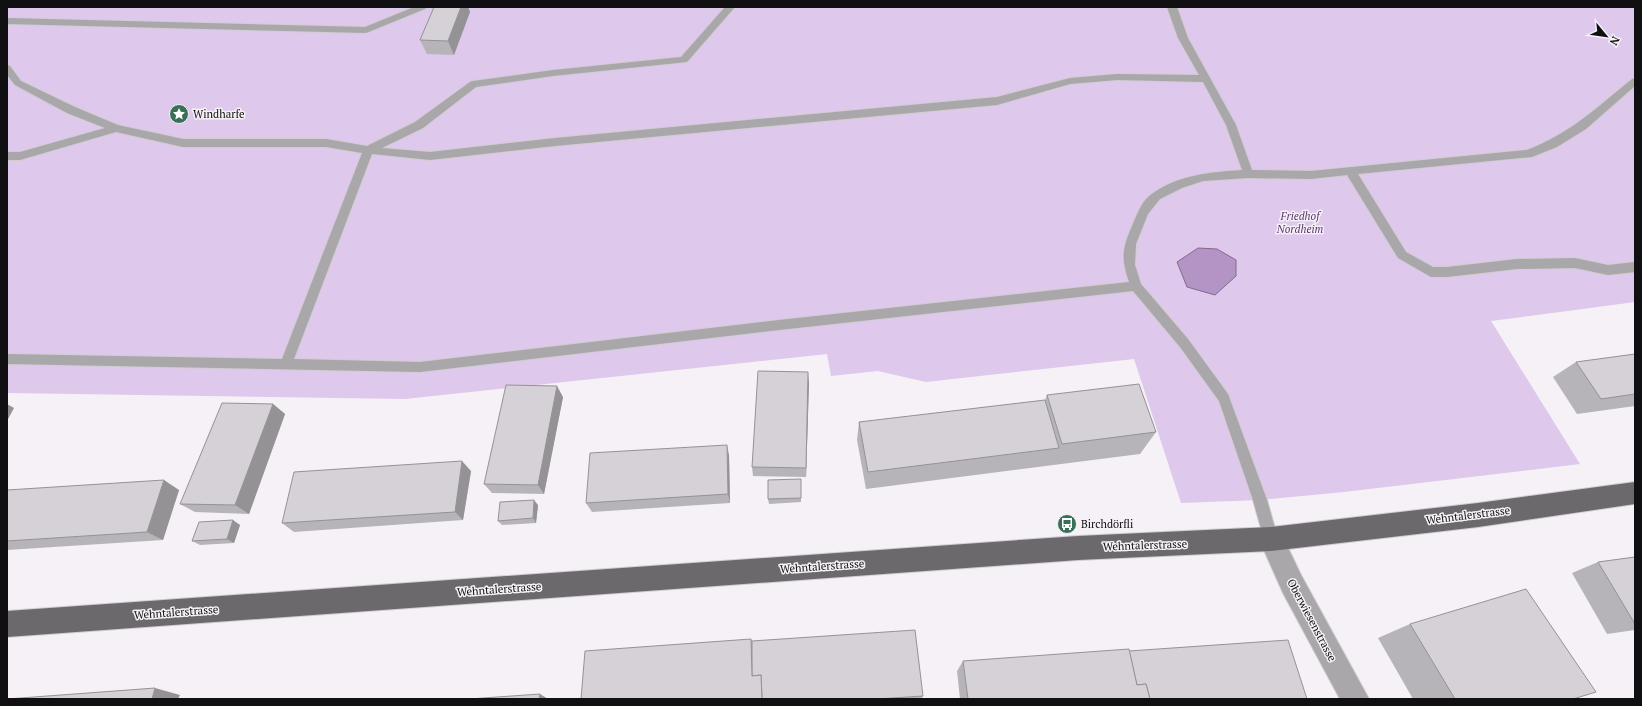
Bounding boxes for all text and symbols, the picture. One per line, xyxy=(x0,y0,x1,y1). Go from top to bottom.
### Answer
north arrow xyxy=(1586,16,1626,56)
text: N xyxy=(1606,34,1623,48)
place icon: Windharfe xyxy=(168,103,190,125)
place label: Windharfe xyxy=(193,107,245,121)
park label: Friedhof Nordheim xyxy=(1276,209,1323,236)
street label: Wehntalerstrasse xyxy=(1425,503,1511,527)
bus stop icon: Birchdörfli xyxy=(1056,513,1078,535)
place label: Birchdörfli xyxy=(1081,517,1133,531)
street label: Wehntalerstrasse xyxy=(1103,537,1188,553)
street label: Wehntalerstrasse xyxy=(779,556,865,576)
street label: Oberwiesenstrasse xyxy=(1284,576,1340,664)
street label: Wehntalerstrasse xyxy=(456,579,542,599)
street label: Wehntalerstrasse xyxy=(133,602,219,622)

